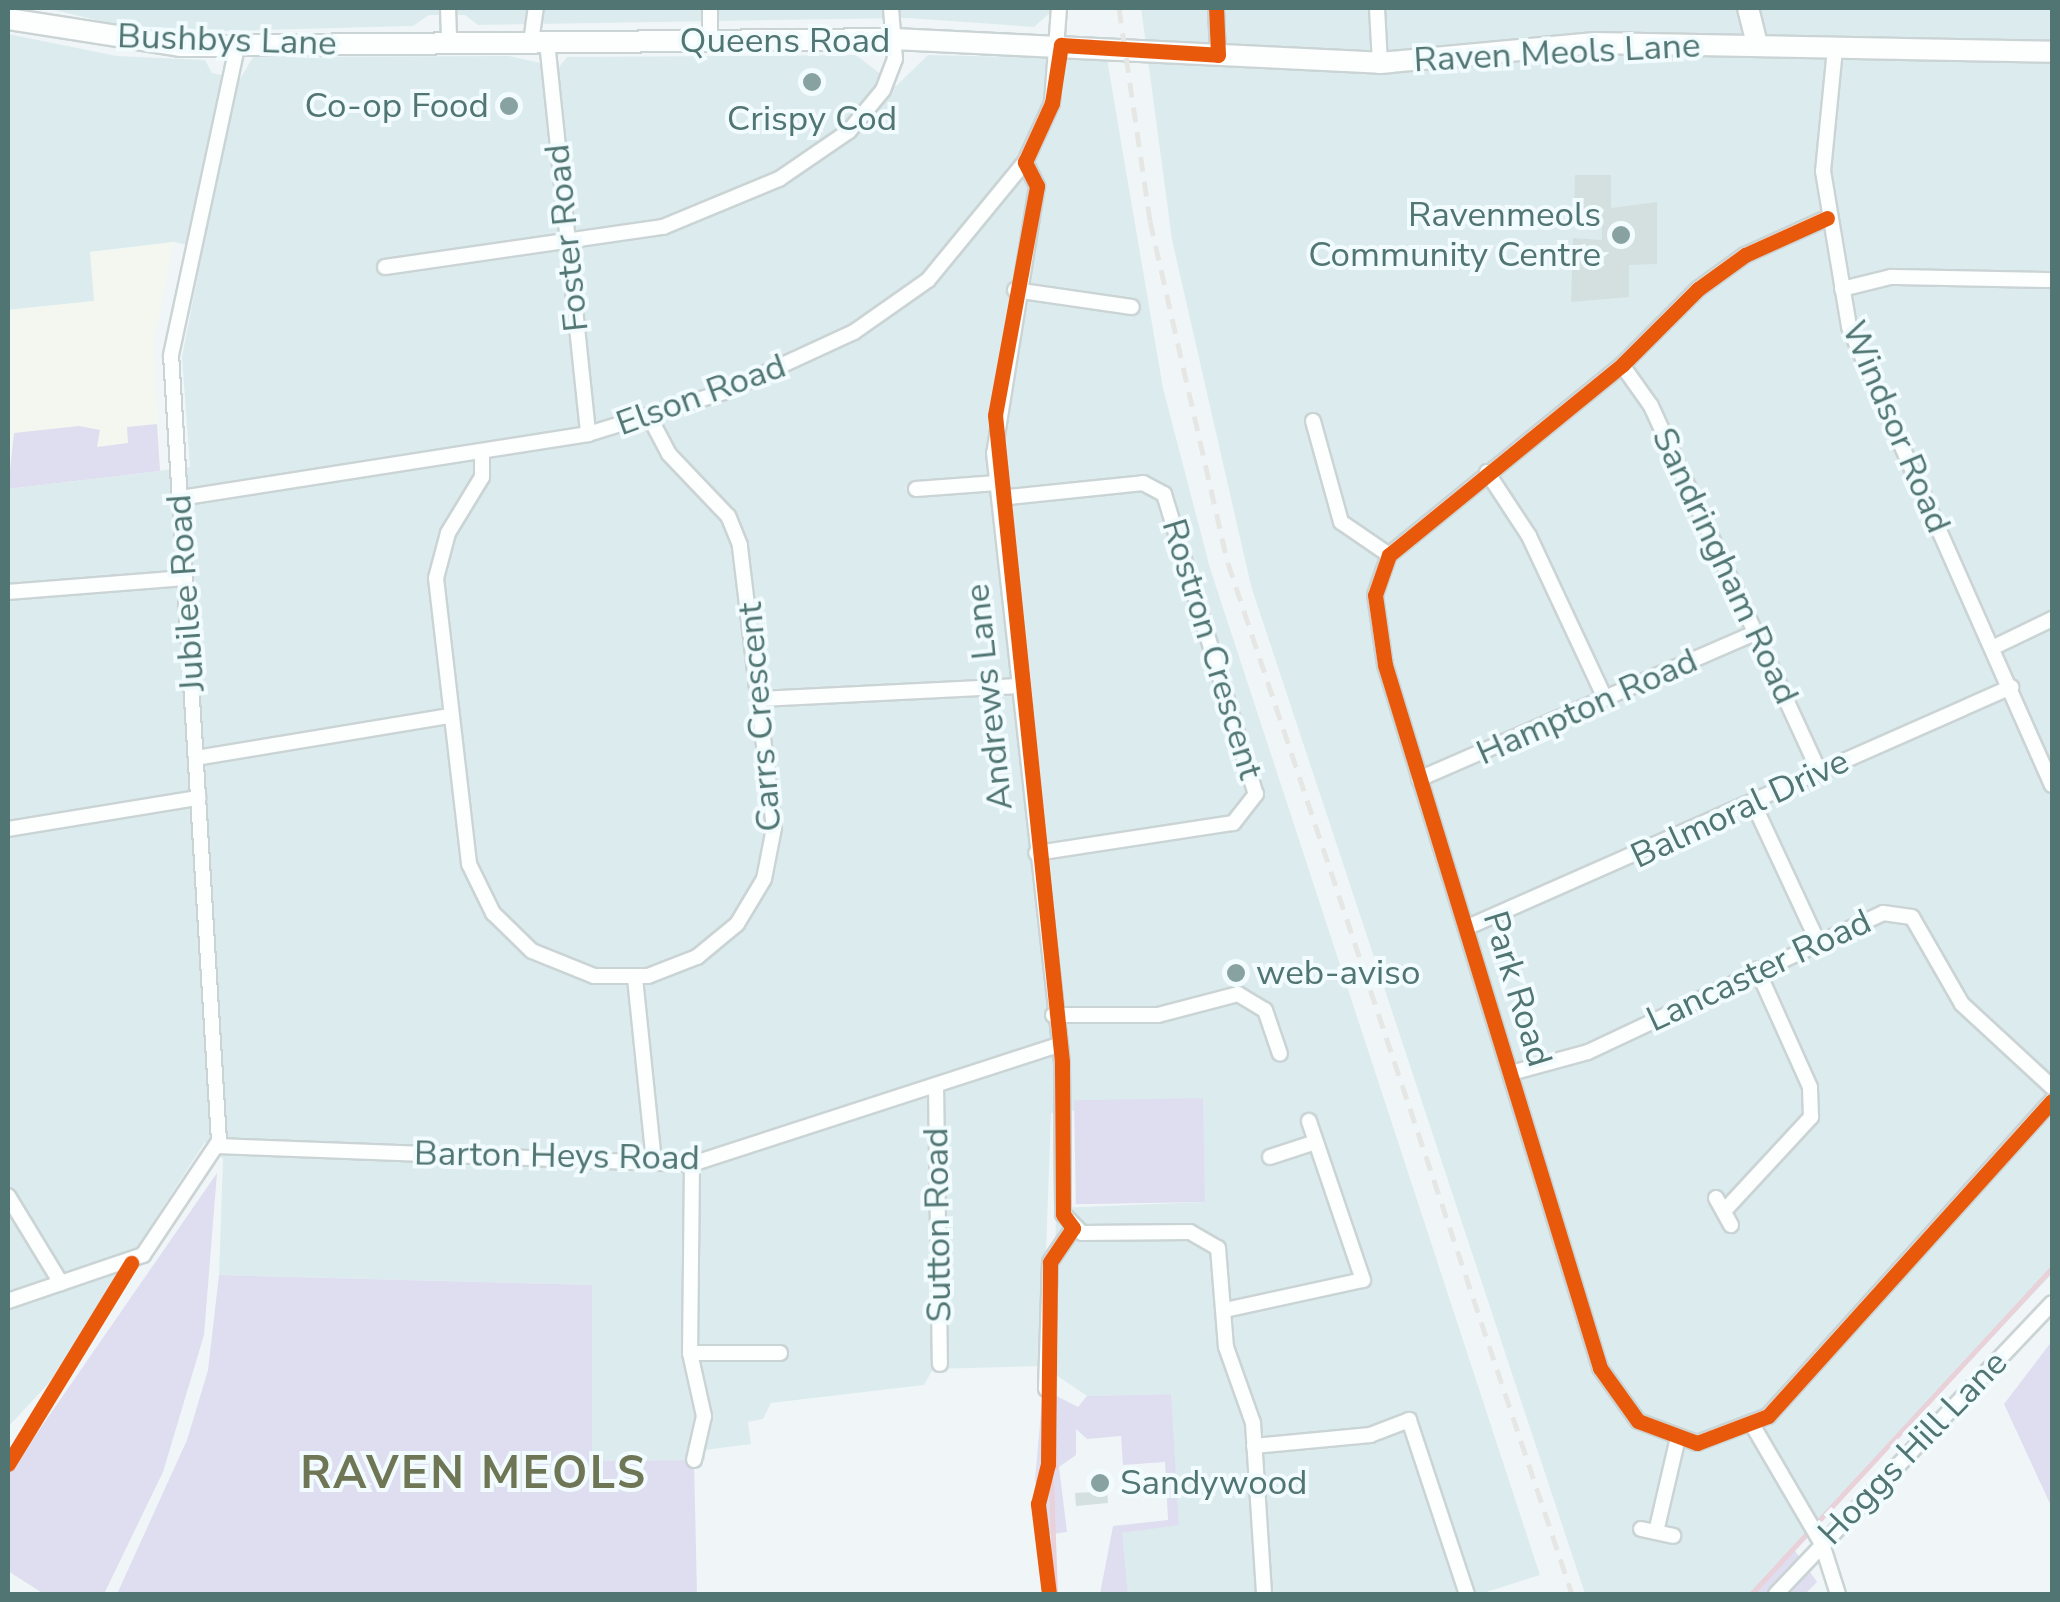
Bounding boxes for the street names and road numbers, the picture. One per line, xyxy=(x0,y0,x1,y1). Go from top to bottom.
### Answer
street label: Bushbys Lane xyxy=(116,15,338,65)
street label: Queens Road xyxy=(680,20,890,62)
street label: Raven Meols Lane xyxy=(1413,25,1701,81)
street label: Foster Road xyxy=(536,142,598,334)
street label: Windsor Road xyxy=(1832,315,1960,539)
street label: Elson Road xyxy=(611,345,791,445)
street label: Sandringham Road xyxy=(1643,421,1807,711)
street label: Jubilee Road xyxy=(158,493,214,693)
street label: Rostron Crescent xyxy=(1152,514,1272,784)
street label: Andrews Lane xyxy=(956,582,1022,812)
street label: Carrs Crescent xyxy=(729,601,791,833)
street label: Hampton Road xyxy=(1470,640,1704,774)
street label: Balmoral Drive xyxy=(1625,740,1855,878)
street label: Lancaster Road xyxy=(1640,901,1878,1041)
street label: Park Road xyxy=(1473,906,1561,1072)
street label: Sutton Road xyxy=(915,1127,961,1323)
street label: Barton Heys Road xyxy=(414,1133,700,1179)
street label: Hoggs Hill Lane xyxy=(1810,1342,2016,1554)

